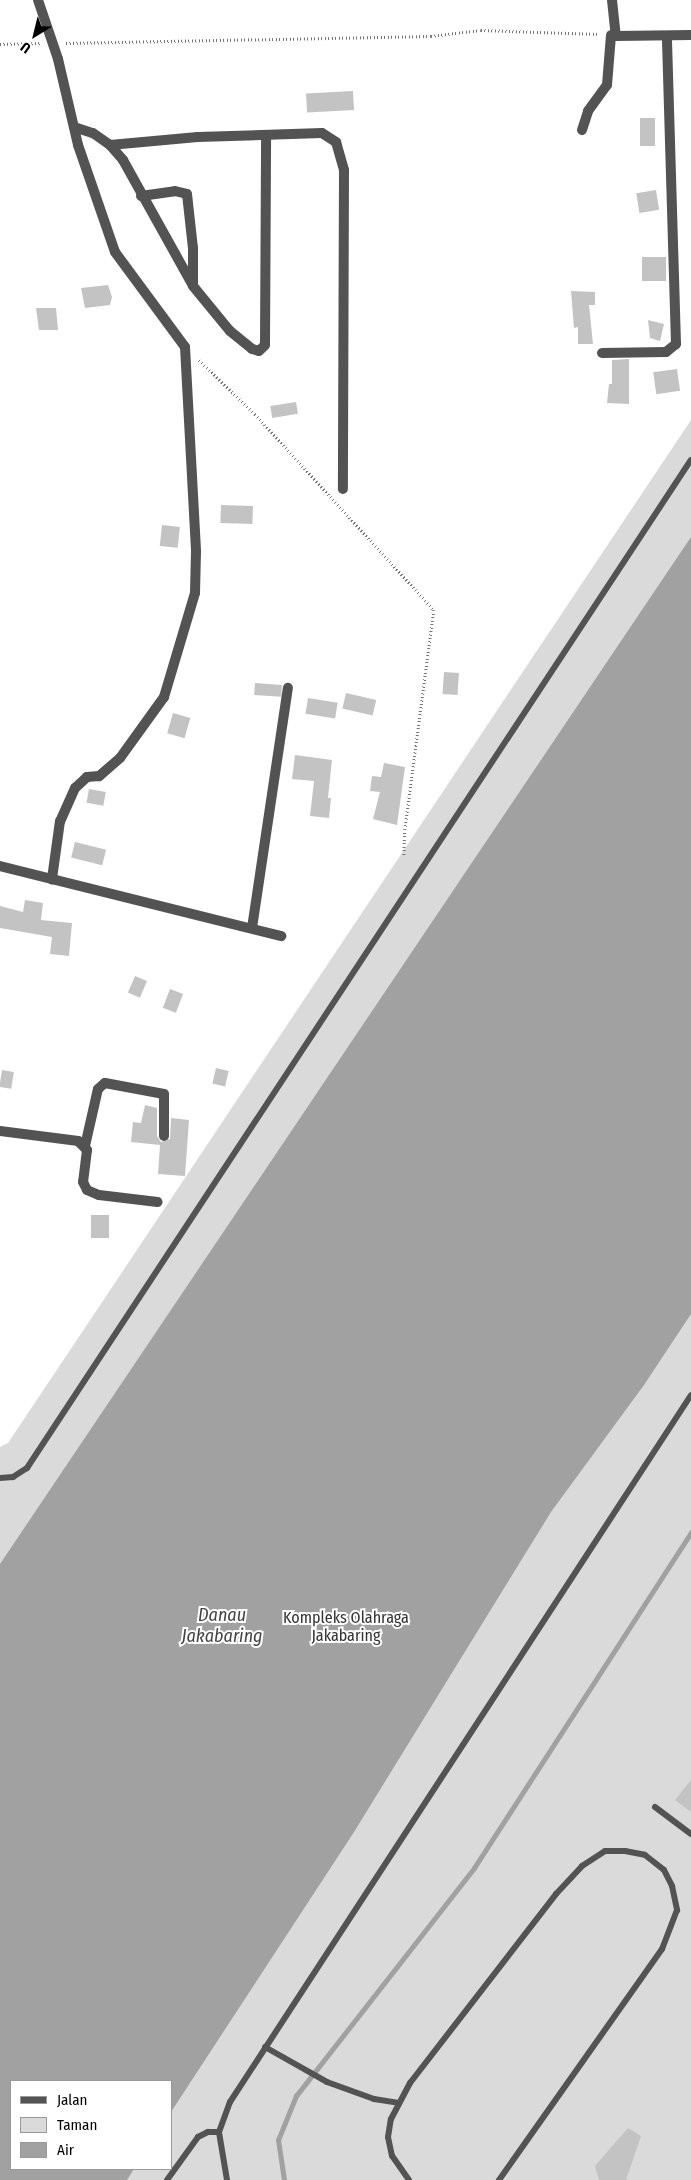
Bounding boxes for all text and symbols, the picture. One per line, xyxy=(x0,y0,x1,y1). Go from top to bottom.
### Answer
north arrow xyxy=(10,10,60,60)
text: U xyxy=(18,38,34,57)
water label: Danau Jakabaring xyxy=(182,1605,262,1648)
park label: Kompleks Olahraga Jakabaring xyxy=(283,1608,409,1646)
legend xyxy=(10,2080,172,2170)
text: Jalan xyxy=(57,2091,87,2109)
text: Taman xyxy=(57,2116,97,2134)
text: Air xyxy=(57,2141,74,2159)

